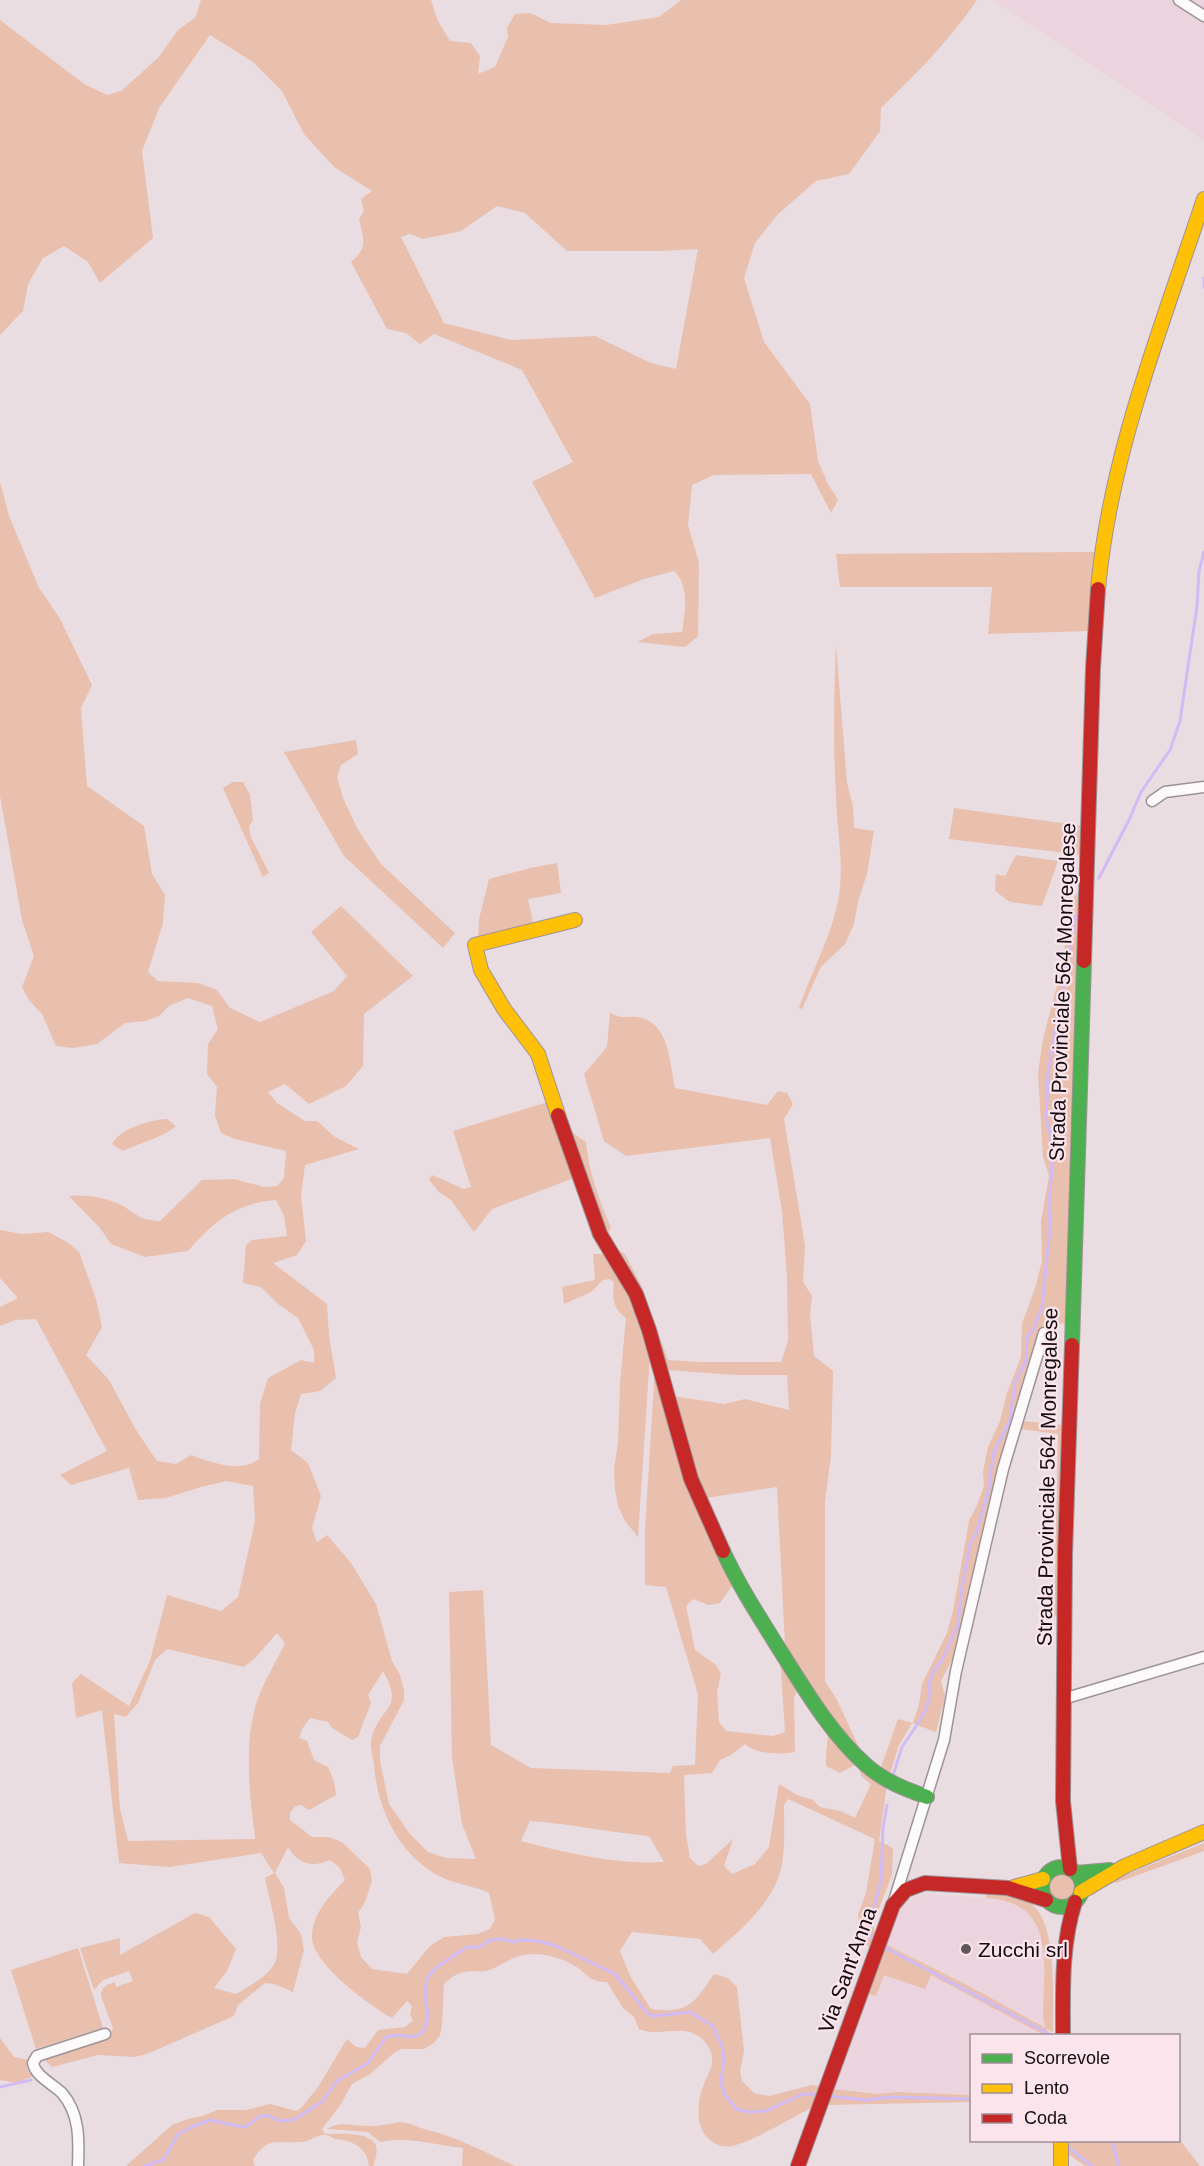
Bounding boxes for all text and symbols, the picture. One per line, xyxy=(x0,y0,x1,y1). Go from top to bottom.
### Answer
street label: Strada Provinciale 564 Monregalese xyxy=(1045,822,1079,1162)
street label: Strada Provinciale 564 Monregalese xyxy=(1033,1308,1061,1646)
street label: Via Sant'Anna xyxy=(814,1904,880,2036)
place label: Zucchi srl xyxy=(978,1938,1068,1961)
marker: Zucchi srl xyxy=(959,1942,973,1956)
legend xyxy=(970,2034,1180,2142)
text: Scorrevole xyxy=(1024,2048,1110,2068)
text: Lento xyxy=(1024,2078,1069,2098)
text: Coda xyxy=(1024,2108,1068,2128)

